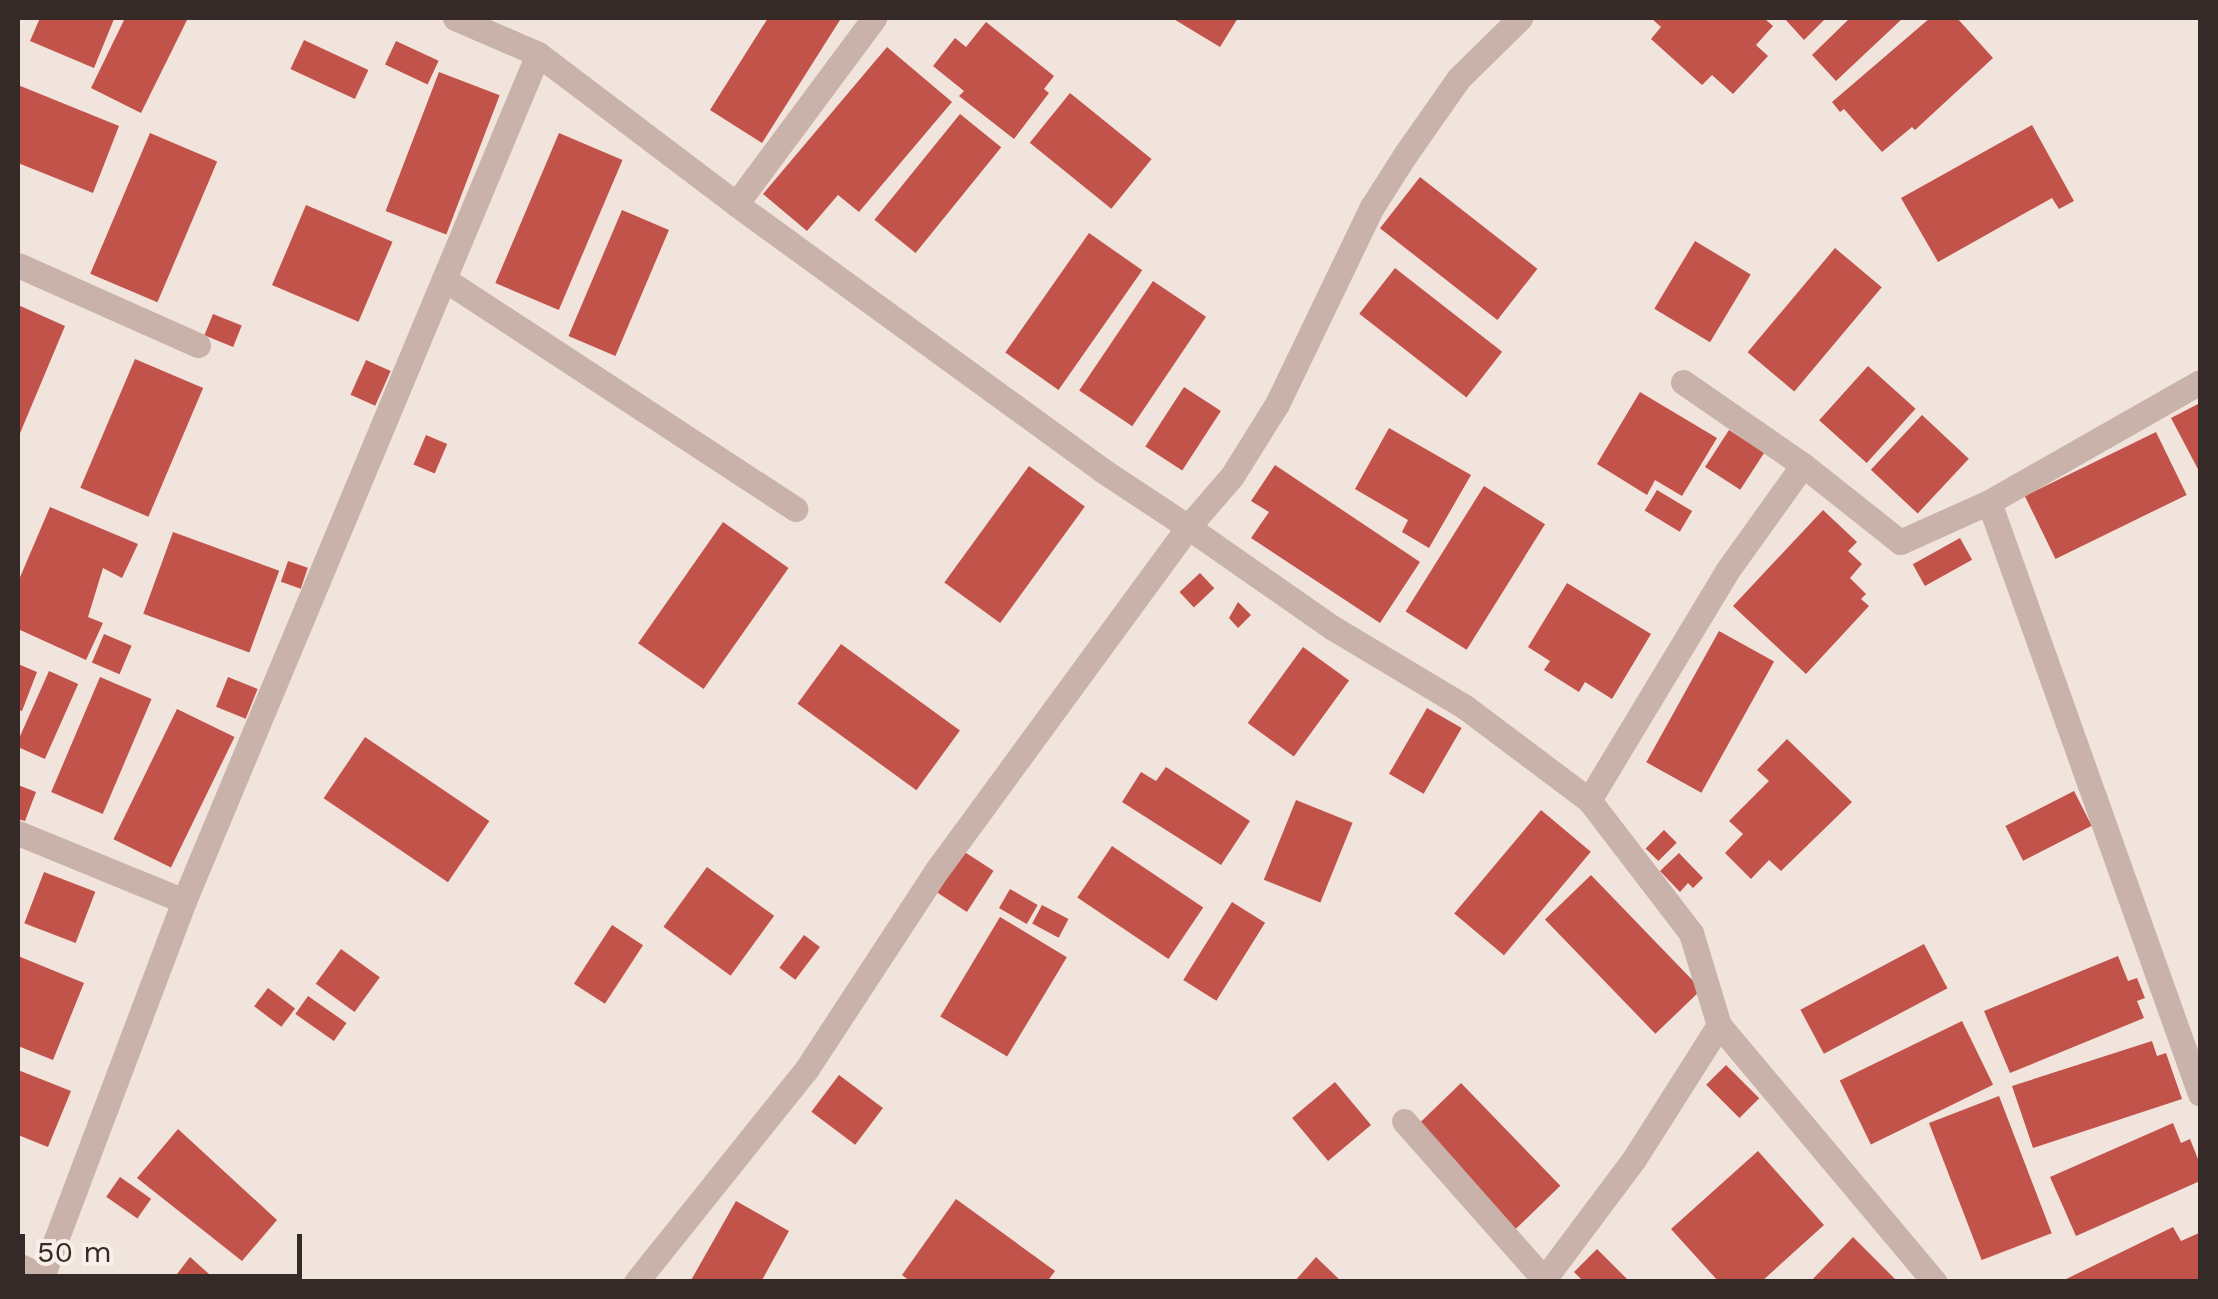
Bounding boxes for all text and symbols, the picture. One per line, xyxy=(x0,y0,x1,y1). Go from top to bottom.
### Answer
scale bar xyxy=(25,1214,308,1276)
text: 50 m xyxy=(37,1234,112,1269)

